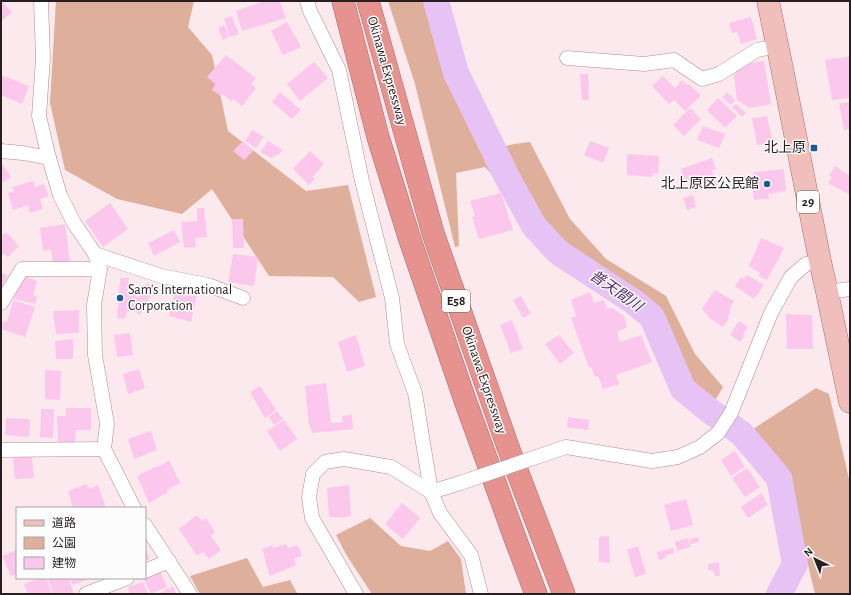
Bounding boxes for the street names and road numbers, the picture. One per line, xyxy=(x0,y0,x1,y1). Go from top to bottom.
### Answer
street label: Okinawa Expressway xyxy=(365,15,409,127)
road number: 29 xyxy=(797,191,819,213)
road number: E58 xyxy=(442,290,470,312)
street label: Okinawa Expressway xyxy=(459,324,509,436)

